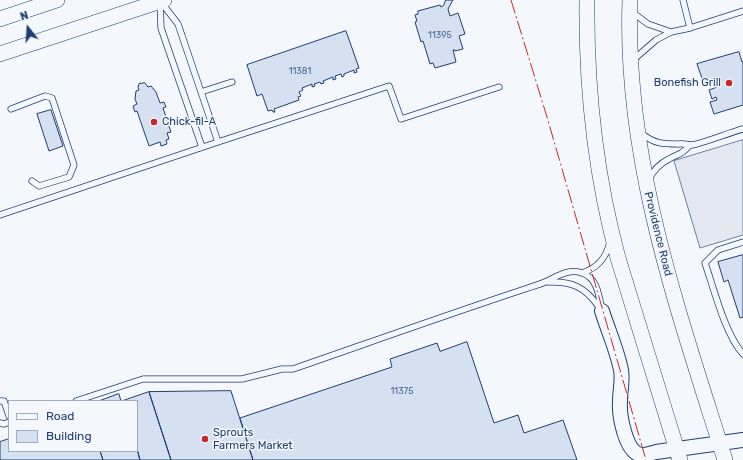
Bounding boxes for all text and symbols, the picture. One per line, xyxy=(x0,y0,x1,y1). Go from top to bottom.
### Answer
north arrow xyxy=(8,8,48,48)
text: N xyxy=(19,9,30,23)
house number: 11395 xyxy=(428,30,452,40)
house number: 11381 xyxy=(289,66,311,76)
place label: Bonefish Grill xyxy=(654,76,721,90)
marker: Bonefish Grill xyxy=(724,78,734,88)
place label: Chick-fil-A xyxy=(162,115,216,129)
marker: Chick-fil-A xyxy=(149,117,159,127)
street label: Providence Road xyxy=(641,191,675,277)
house number: 11375 xyxy=(390,386,414,396)
legend xyxy=(8,400,138,452)
text: Road xyxy=(46,409,74,423)
place label: Sprouts Farmers Market xyxy=(213,426,293,452)
text: Building xyxy=(46,429,92,443)
marker: Sprouts Farmers Market xyxy=(200,434,210,444)

